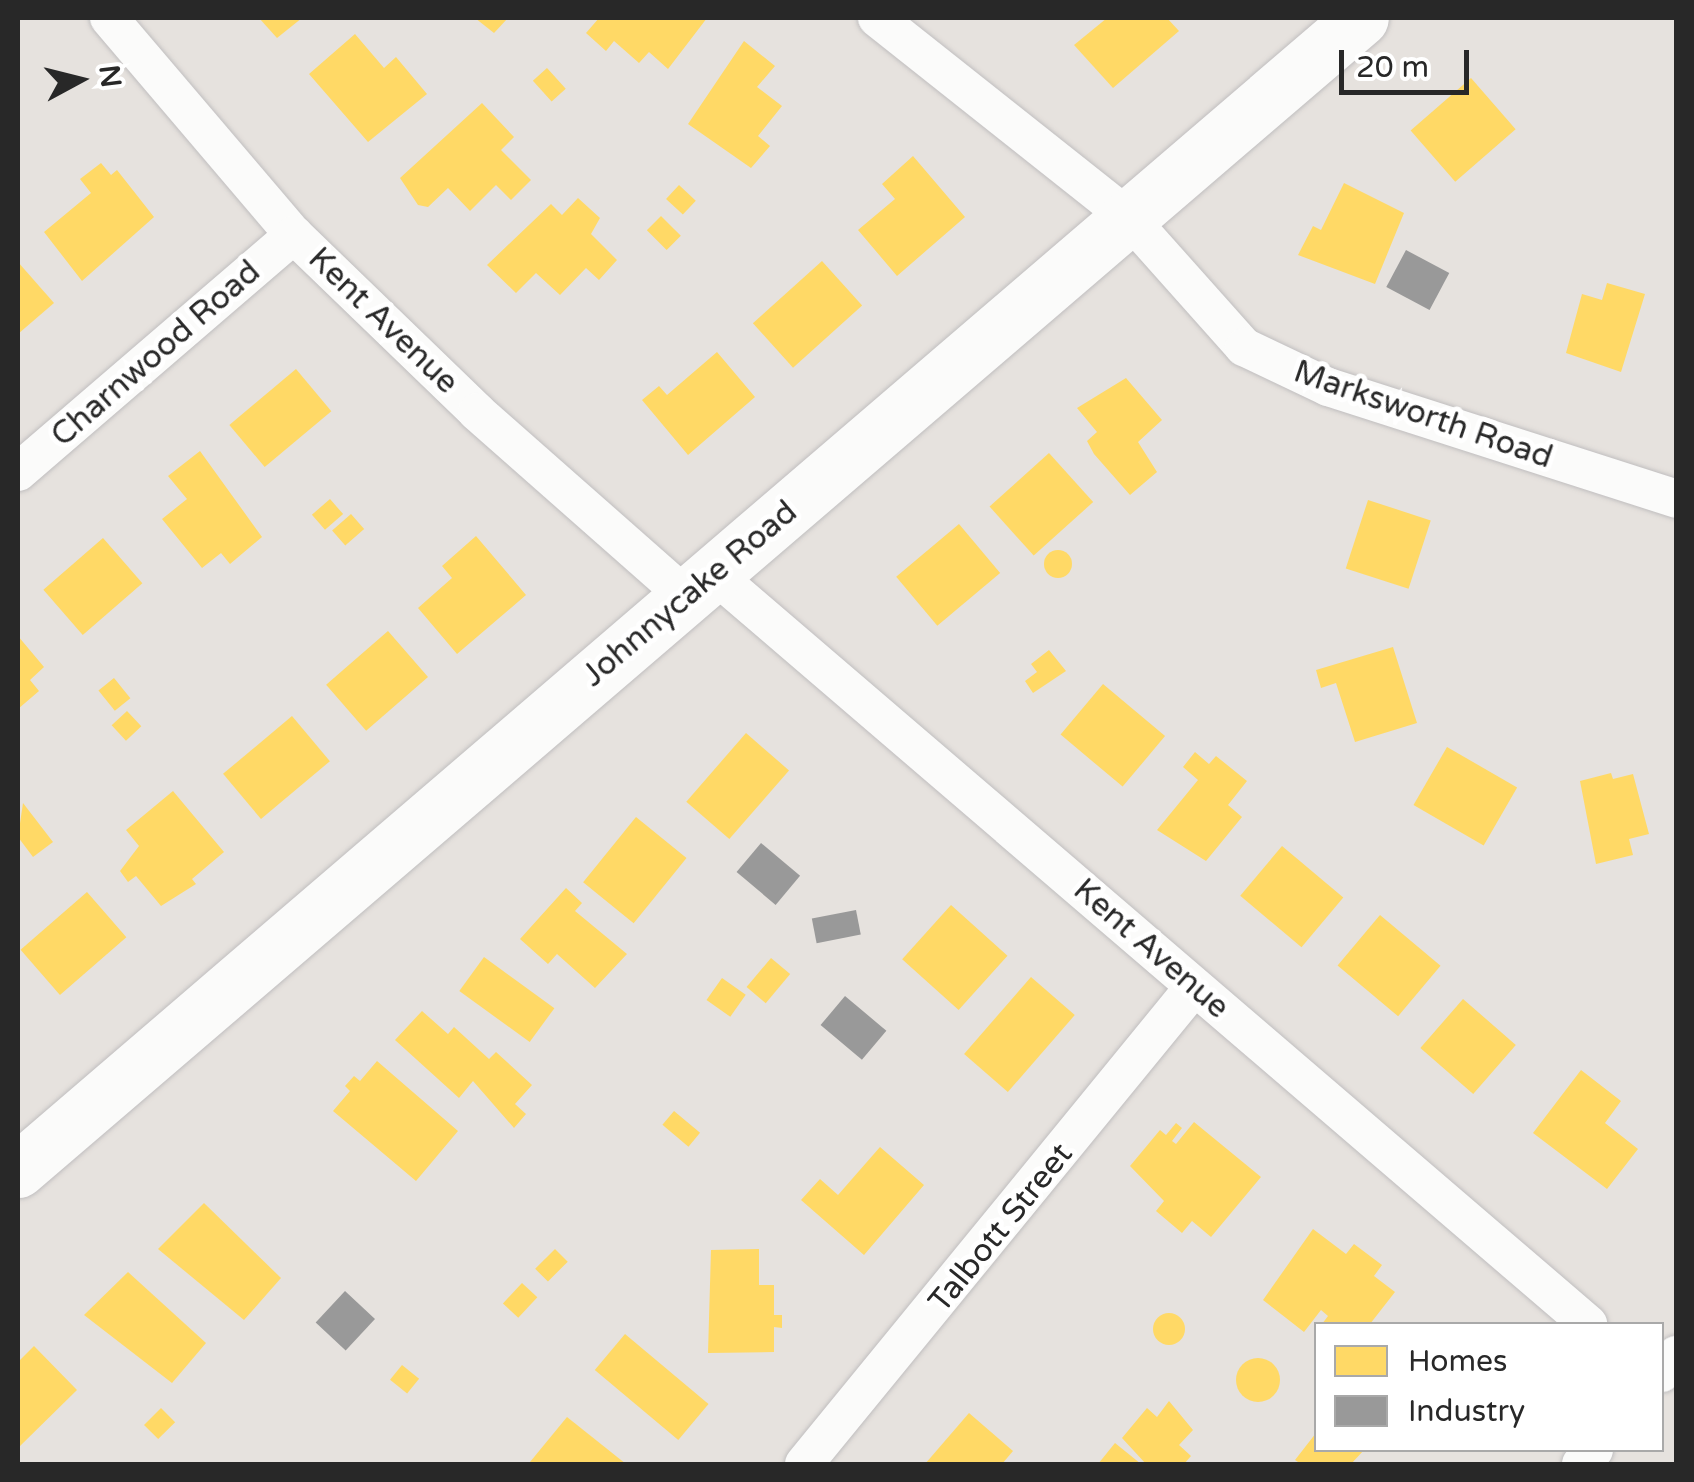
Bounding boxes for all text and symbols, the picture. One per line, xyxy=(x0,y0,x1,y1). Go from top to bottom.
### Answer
north arrow xyxy=(30,30,130,130)
scale bar xyxy=(1344,30,1474,92)
text: 20 m xyxy=(1356,49,1429,86)
text: N xyxy=(92,63,128,90)
street label: Kent Avenue xyxy=(300,240,466,402)
street label: Charnwood Road xyxy=(44,253,268,455)
street label: Marksworth Road xyxy=(1289,353,1557,477)
street label: Johnnycake Road xyxy=(575,493,805,695)
street label: Kent Avenue xyxy=(1065,871,1237,1027)
street label: Talbott Street xyxy=(921,1136,1081,1320)
legend xyxy=(1314,1322,1664,1452)
text: Homes xyxy=(1408,1343,1507,1380)
text: Industry xyxy=(1408,1393,1525,1430)

